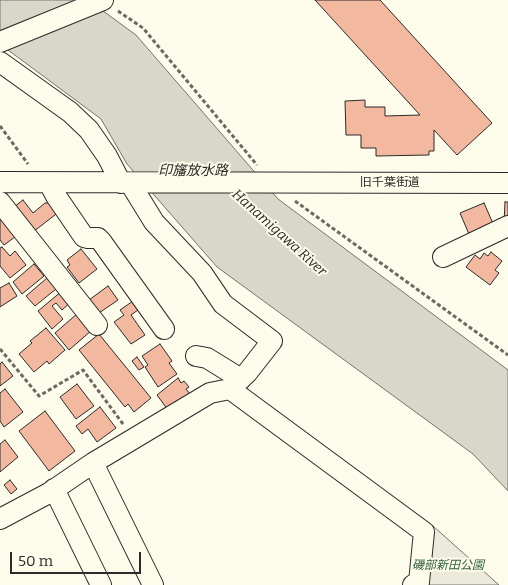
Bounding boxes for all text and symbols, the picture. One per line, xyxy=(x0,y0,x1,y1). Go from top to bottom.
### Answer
water label: 印旛放水路 xyxy=(158,163,228,179)
street label: 旧千葉街道 xyxy=(360,176,420,190)
water label: Hanamigawa River xyxy=(228,186,330,280)
scale bar xyxy=(12,542,144,574)
text: 50 m xyxy=(18,552,53,570)
park label: 磯部新田公園 xyxy=(412,559,484,573)

